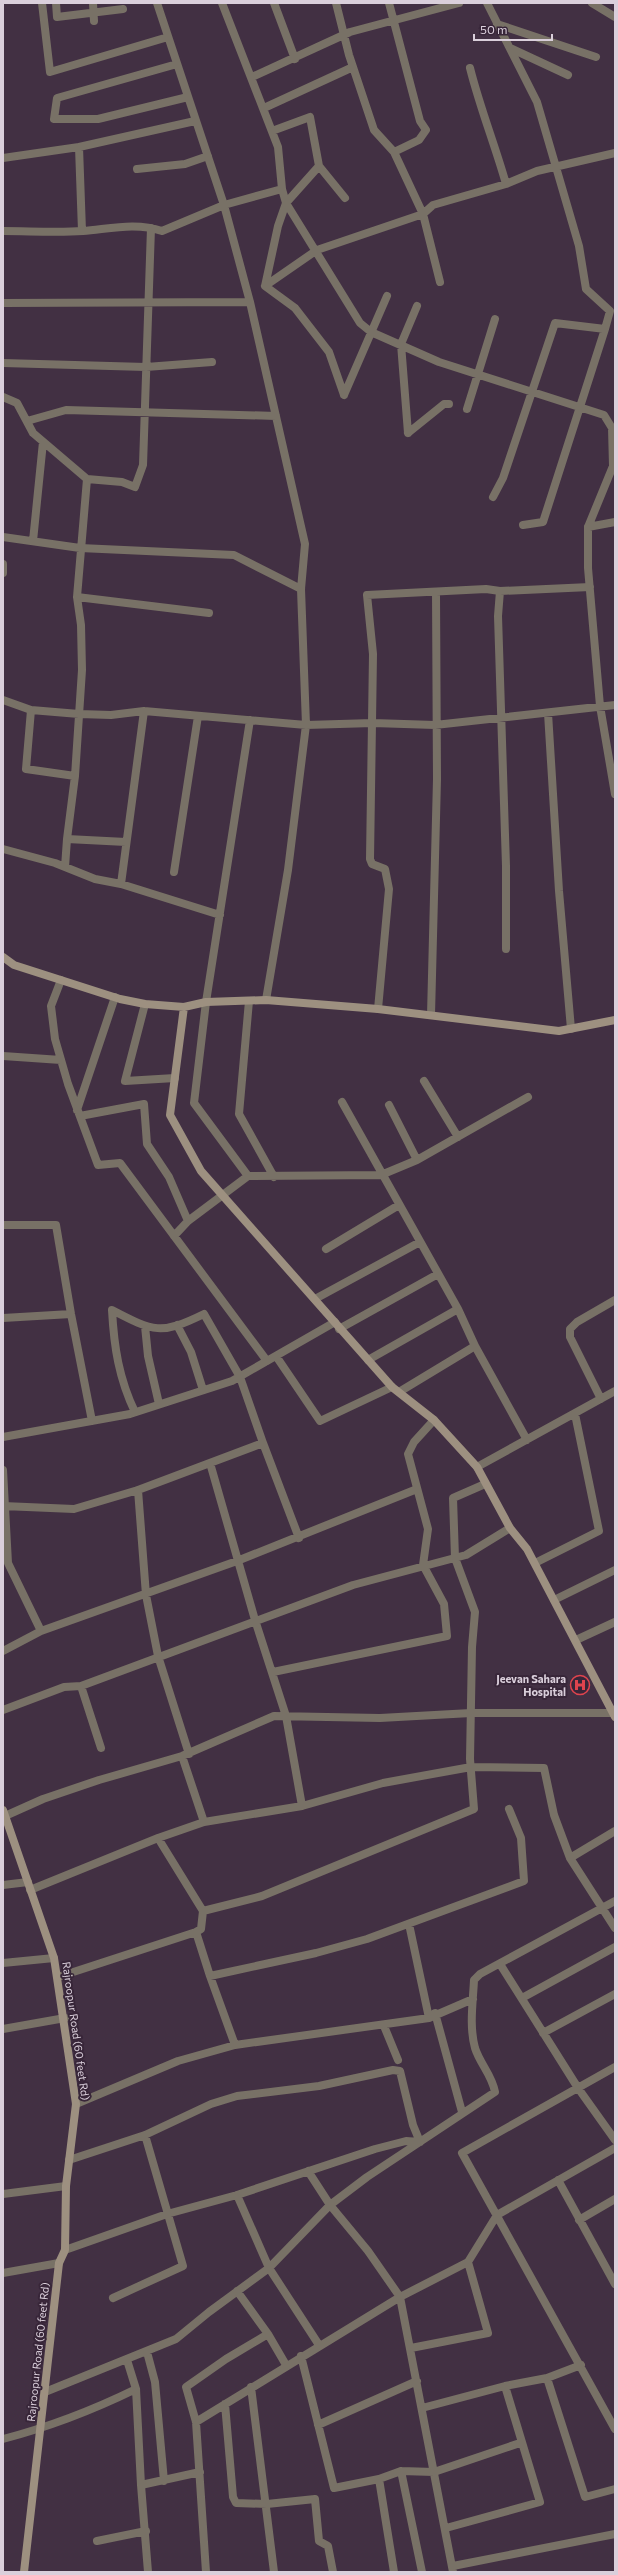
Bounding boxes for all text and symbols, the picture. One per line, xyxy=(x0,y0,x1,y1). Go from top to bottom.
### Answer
scale bar xyxy=(474,16,552,42)
text: 50 m xyxy=(480,22,508,36)
place label: Jeevan Sahara Hospital xyxy=(496,1672,566,1698)
hospital icon: Jeevan Sahara Hospital xyxy=(569,1674,591,1696)
street label: Rajroopur Road (60 feet Rd) xyxy=(60,1961,93,2101)
street label: Rajroopur Road (60 feet Rd) xyxy=(24,2282,51,2422)

